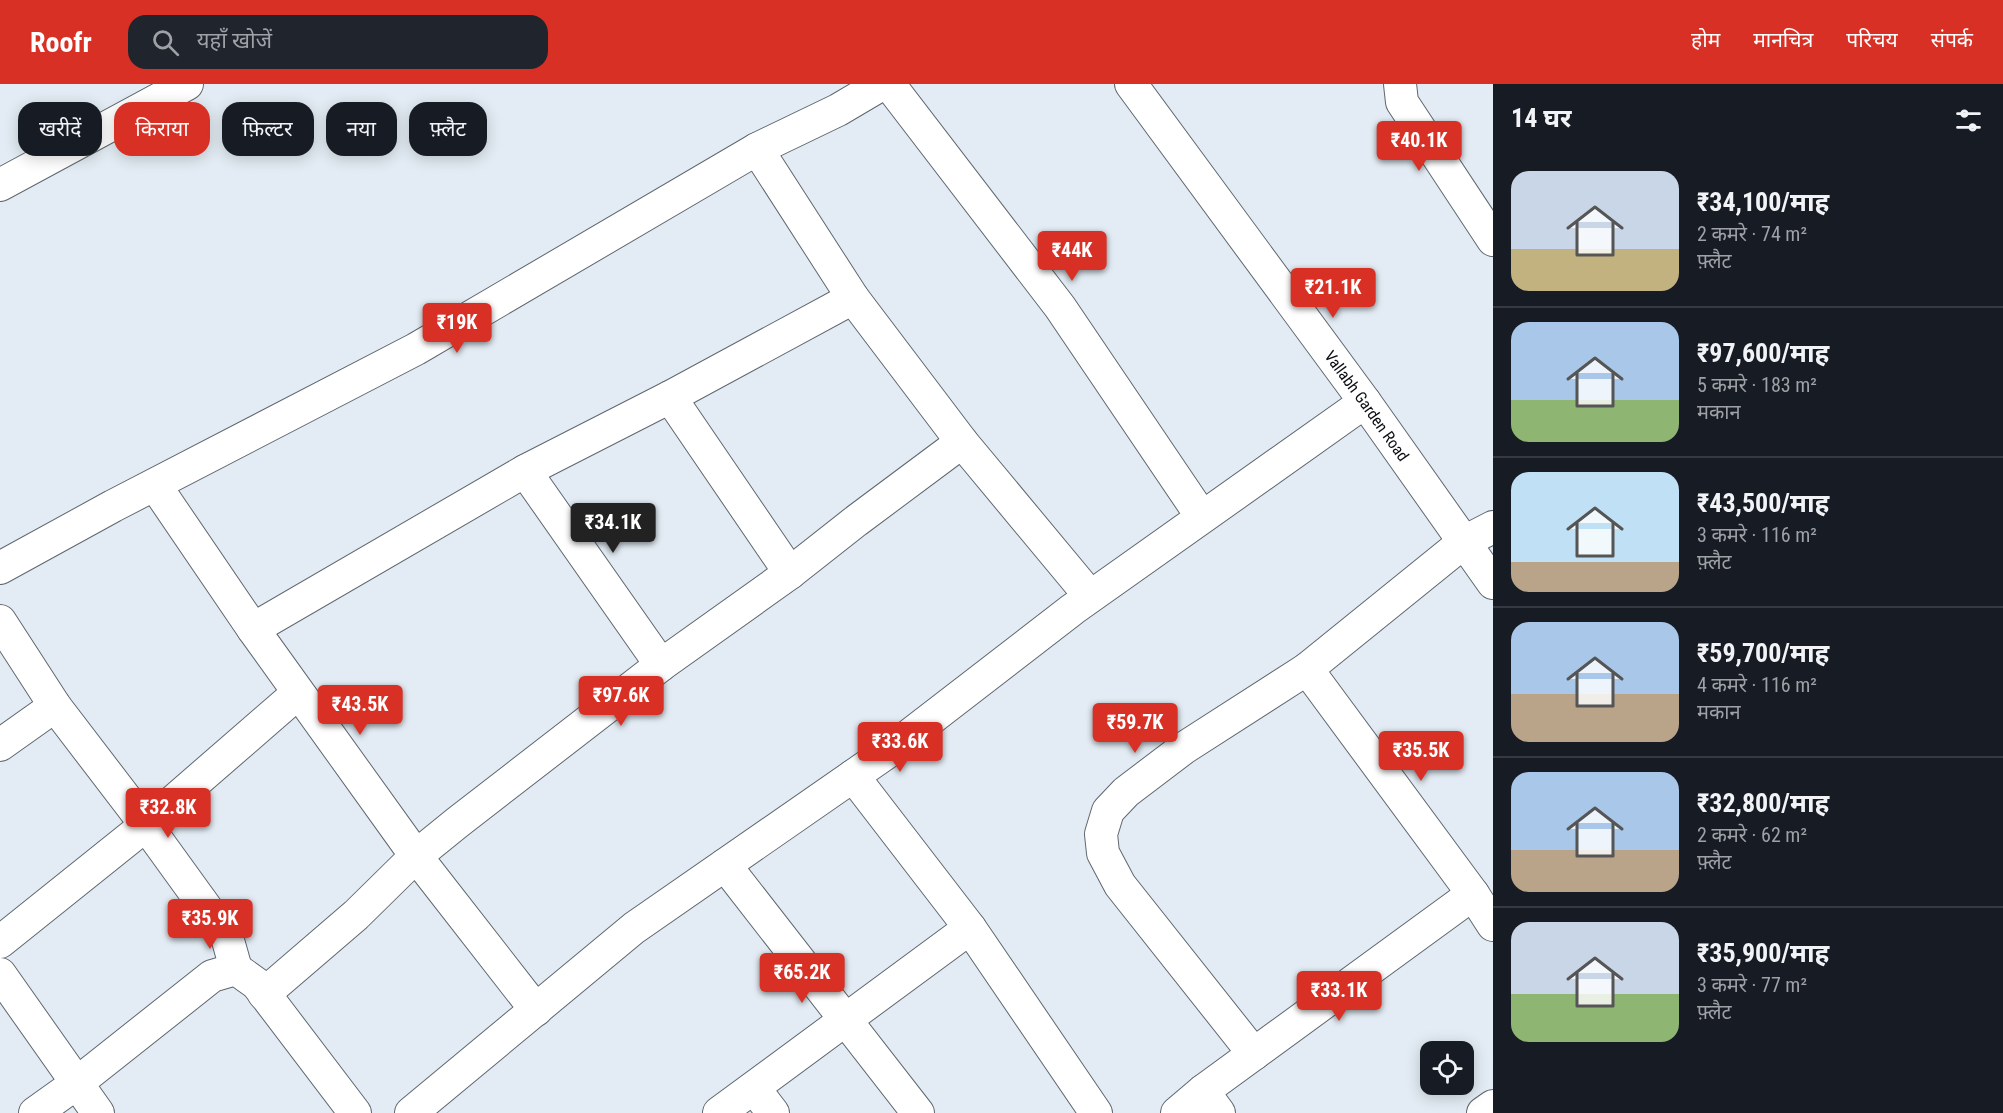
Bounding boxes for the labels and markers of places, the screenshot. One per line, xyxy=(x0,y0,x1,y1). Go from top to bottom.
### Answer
pin: ₹40.1K xyxy=(1370,121,1468,172)
pin: ₹44K xyxy=(1036,231,1108,282)
pin: ₹21.1K xyxy=(1284,268,1382,319)
pin: ₹19K xyxy=(421,303,493,354)
pin: ₹34.1K xyxy=(564,503,662,554)
pin: ₹97.6K xyxy=(572,676,670,727)
pin: ₹43.5K xyxy=(311,685,409,736)
pin: ₹59.7K xyxy=(1086,703,1184,754)
pin: ₹33.6K xyxy=(851,722,949,773)
pin: ₹35.5K xyxy=(1372,731,1470,782)
pin: ₹32.8K xyxy=(119,788,217,839)
pin: ₹35.9K xyxy=(161,899,259,950)
pin: ₹65.2K xyxy=(753,953,851,1004)
pin: ₹33.1K xyxy=(1290,971,1388,1022)

